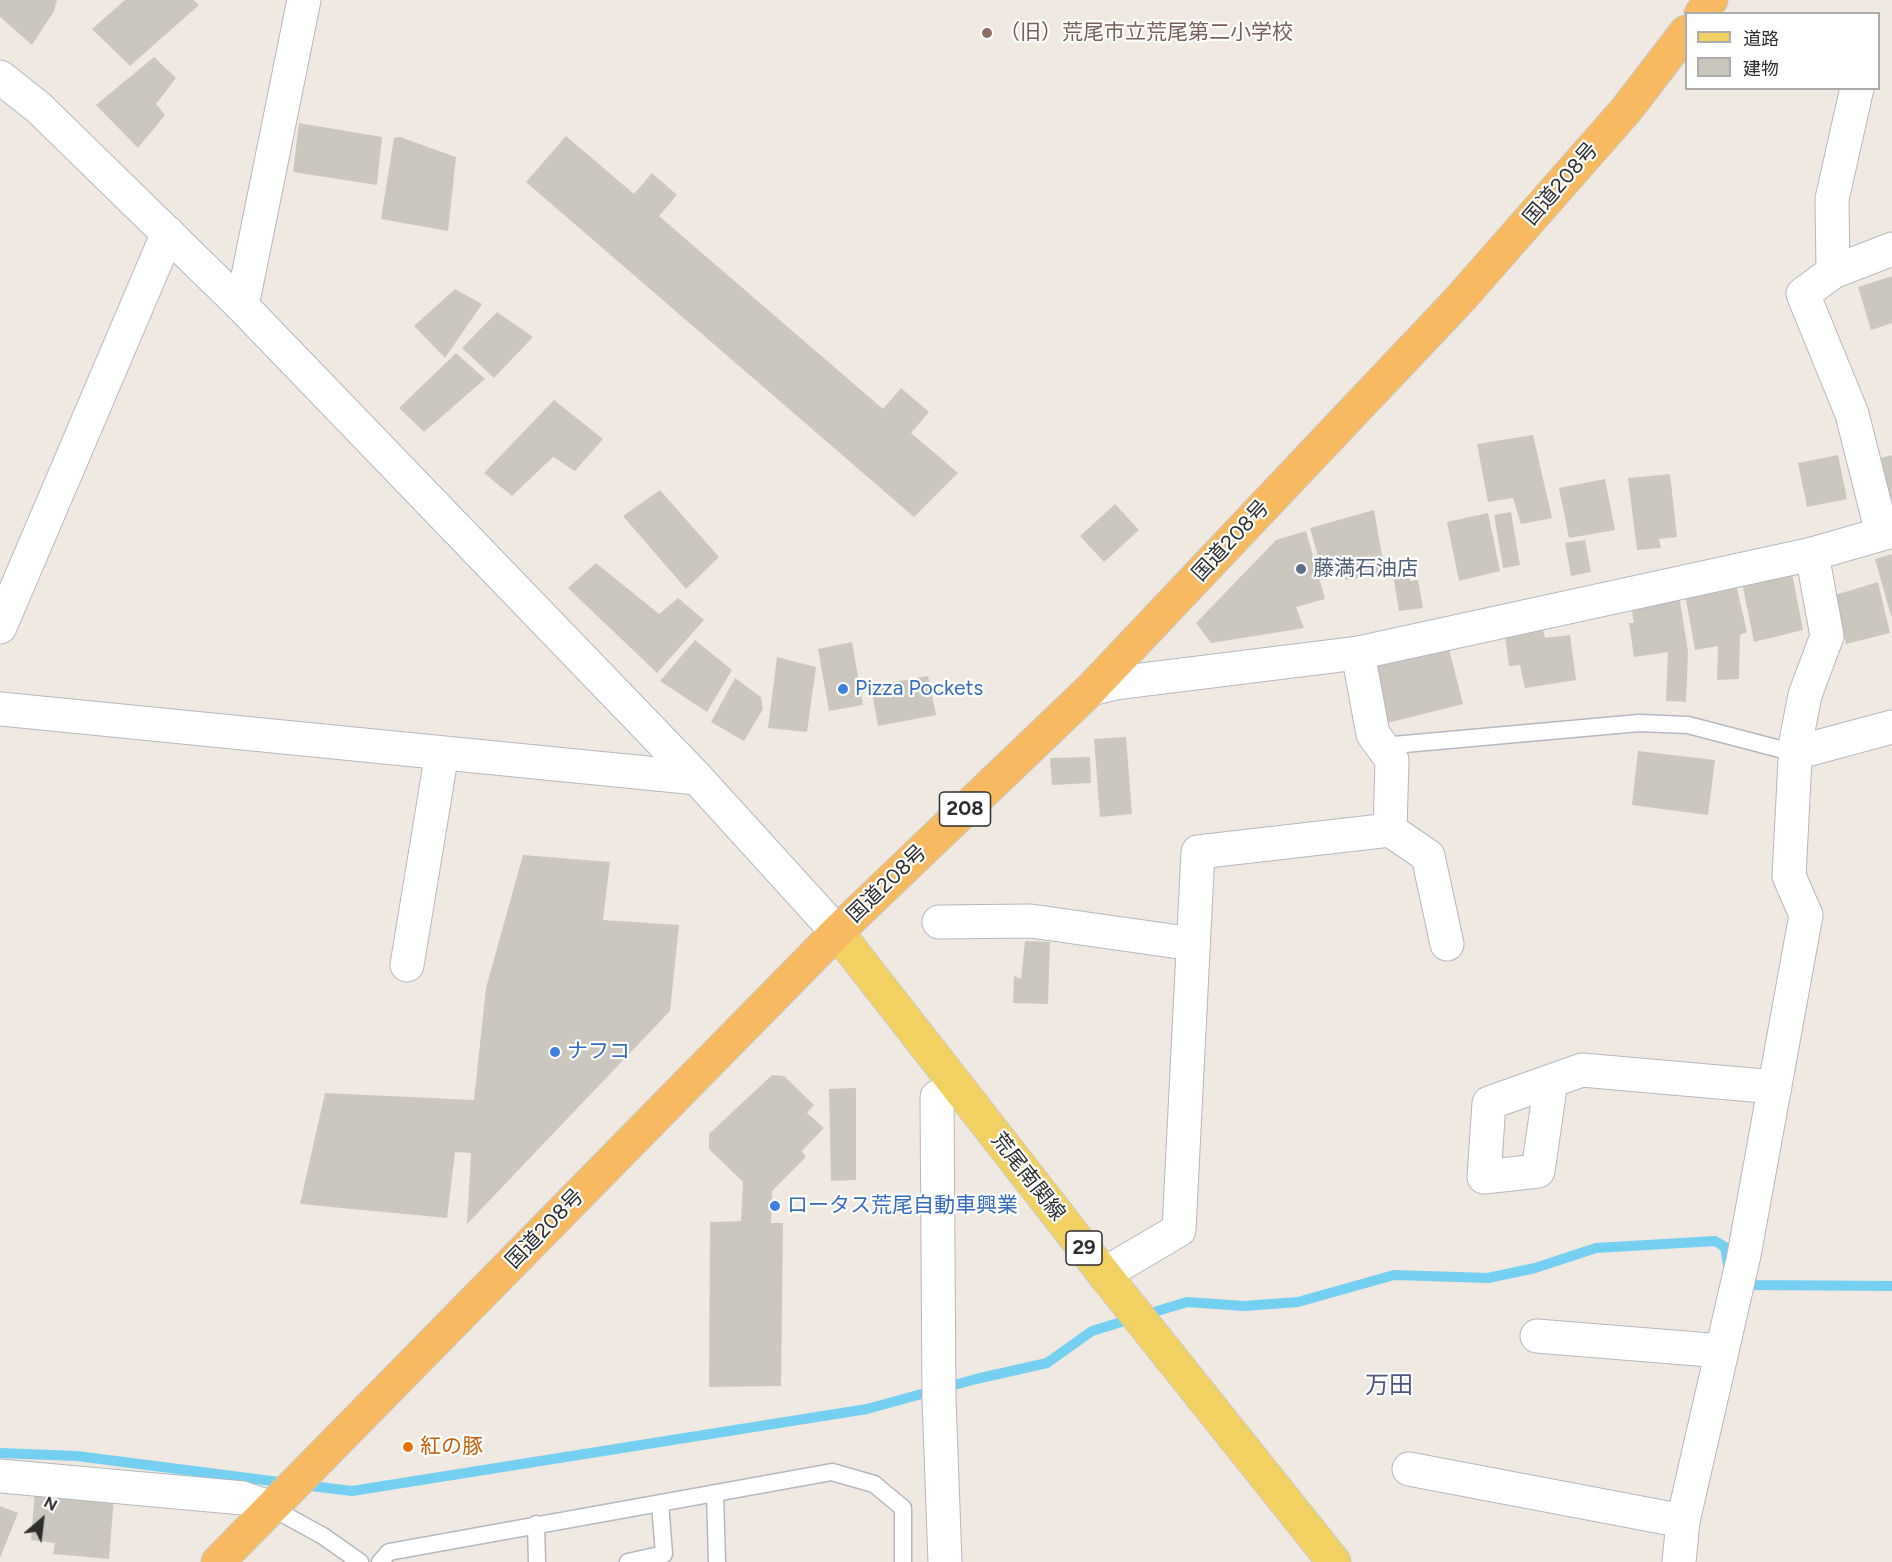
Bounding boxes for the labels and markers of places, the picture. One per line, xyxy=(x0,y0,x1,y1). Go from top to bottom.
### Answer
place label: （旧）荒尾市立荒尾第二小学校 xyxy=(999,20,1293,46)
marker: （旧）荒尾市立荒尾第二小学校 xyxy=(980,26,994,40)
place label: 藤満石油店 xyxy=(1313,556,1418,582)
marker: 藤満石油店 xyxy=(1294,562,1308,576)
place label: Pizza Pockets xyxy=(855,676,983,702)
marker: Pizza Pockets xyxy=(836,682,850,696)
place label: ナフコ xyxy=(567,1039,630,1065)
marker: ナフコ xyxy=(548,1045,562,1059)
place label: ロータス荒尾自動車興業 xyxy=(787,1193,1018,1219)
marker: ロータス荒尾自動車興業 xyxy=(768,1199,782,1213)
place label: 紅の豚 xyxy=(420,1434,483,1460)
marker: 紅の豚 xyxy=(401,1440,415,1454)

